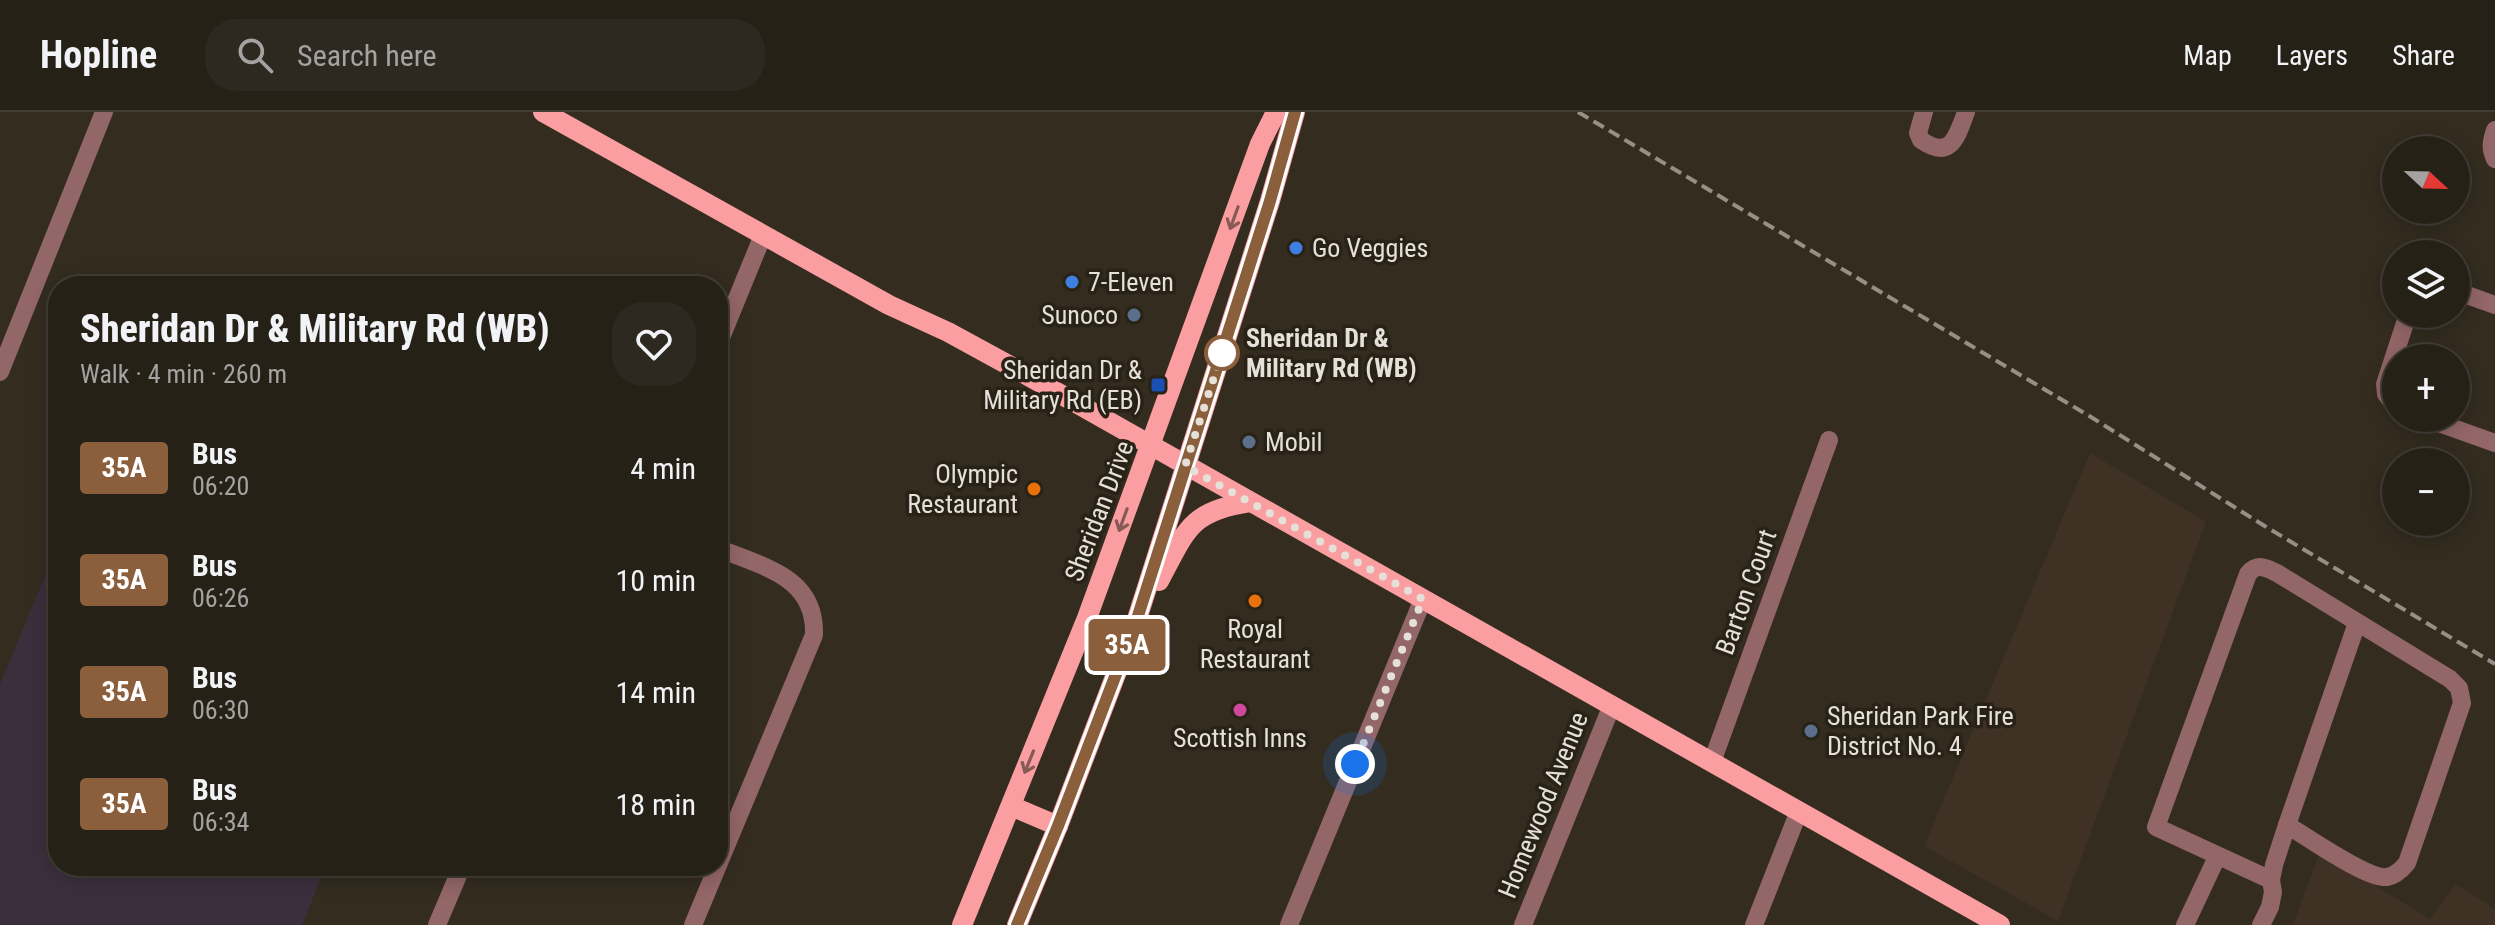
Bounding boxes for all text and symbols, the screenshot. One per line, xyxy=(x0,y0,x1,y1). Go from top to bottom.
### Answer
search box xyxy=(205,19,765,91)
text: Hopline xyxy=(40,33,157,77)
icon: search xyxy=(233,33,277,77)
text: Search here xyxy=(297,38,437,73)
text: Map xyxy=(2183,39,2232,72)
text: Layers xyxy=(2276,39,2348,72)
text: Share xyxy=(2392,39,2455,72)
north arrow xyxy=(2382,136,2470,224)
map controls xyxy=(2382,136,2470,536)
one-way arrow xyxy=(1226,205,1240,230)
place label: Go Veggies xyxy=(1312,233,1428,263)
marker: Go Veggies xyxy=(1287,239,1305,257)
button: layers xyxy=(2382,240,2470,328)
place label: 7-Eleven xyxy=(1088,267,1174,297)
marker: 7-Eleven xyxy=(1063,273,1081,291)
place label: Sunoco xyxy=(1041,300,1118,330)
button: heart xyxy=(612,302,696,386)
marker: Sunoco xyxy=(1125,306,1143,324)
text: Sheridan Dr & Military Rd (WB) xyxy=(80,307,549,351)
place label: Sheridan Dr & Military Rd (WB) xyxy=(1246,323,1417,383)
marker: Sheridan Dr & Military Rd (WB) xyxy=(1205,336,1239,370)
button: + xyxy=(2382,344,2470,432)
place label: Sheridan Dr & Military Rd (EB) xyxy=(983,355,1142,415)
text: Walk · 4 min · 260 m xyxy=(80,359,287,389)
marker: Sheridan Dr & Military Rd (EB) xyxy=(1149,376,1167,394)
place label: Mobil xyxy=(1265,427,1322,457)
marker: Mobil xyxy=(1240,433,1258,451)
text: Bus xyxy=(192,436,237,471)
street label: Sheridan Drive xyxy=(1058,437,1140,585)
button: − xyxy=(2382,448,2470,536)
text: 35A xyxy=(101,451,147,484)
text: 4 min xyxy=(630,451,696,486)
place label: Olympic Restaurant xyxy=(907,459,1018,519)
text: 06:20 xyxy=(192,471,249,501)
marker: Olympic Restaurant xyxy=(1025,480,1043,498)
one-way arrow xyxy=(1114,507,1129,532)
street label: Barton Court xyxy=(1710,525,1782,659)
text: Bus xyxy=(192,548,237,583)
text: 35A xyxy=(101,563,147,596)
text: 10 min xyxy=(615,563,696,598)
text: 06:26 xyxy=(192,583,249,613)
marker: Royal Restaurant xyxy=(1246,592,1264,610)
place label: Royal Restaurant xyxy=(1200,614,1310,674)
line badge: 35A xyxy=(1081,619,1173,671)
text: 35A xyxy=(1104,628,1150,661)
text: Bus xyxy=(192,660,237,695)
text: 35A xyxy=(101,675,147,708)
text: 14 min xyxy=(615,675,696,710)
text: 06:30 xyxy=(192,695,249,725)
marker: Scottish Inns xyxy=(1231,701,1249,719)
place label: Sheridan Park Fire District No. 4 xyxy=(1827,701,2014,761)
street label: Homewood Avenue xyxy=(1492,708,1594,902)
marker: Sheridan Park Fire District No. 4 xyxy=(1802,722,1820,740)
place label: Scottish Inns xyxy=(1173,723,1307,753)
your location xyxy=(1335,744,1375,784)
one-way arrow xyxy=(1021,749,1036,774)
text: Bus xyxy=(192,772,237,807)
text: 35A xyxy=(101,787,147,820)
text: 18 min xyxy=(615,787,696,822)
text: 06:34 xyxy=(192,807,249,837)

